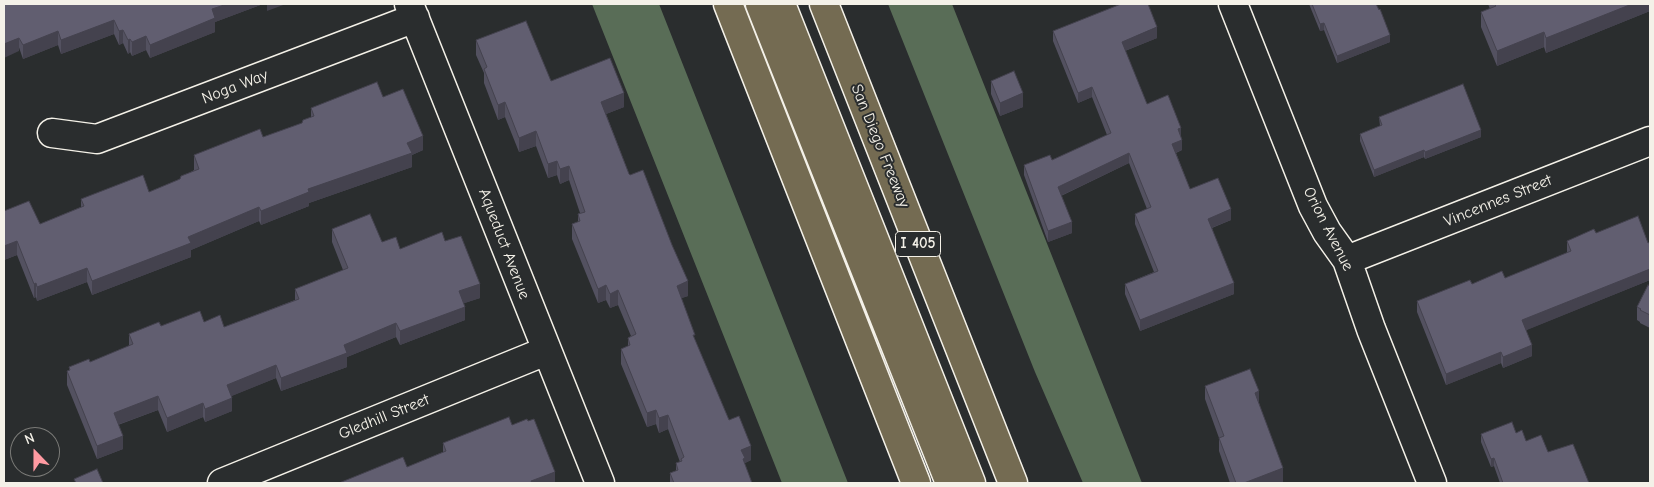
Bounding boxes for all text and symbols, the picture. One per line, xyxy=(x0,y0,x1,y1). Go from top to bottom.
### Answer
street label: Noga Way xyxy=(199,66,271,108)
street label: San Diego Freeway xyxy=(847,82,913,210)
street label: Vincennes Street xyxy=(1441,171,1555,231)
street label: Orion Avenue xyxy=(1299,184,1357,274)
street label: Aqueduct Avenue xyxy=(474,186,534,302)
road number: I 405 xyxy=(896,232,940,256)
street label: Gledhill Street xyxy=(336,390,432,444)
north arrow xyxy=(10,427,60,477)
text: N xyxy=(22,429,37,448)

